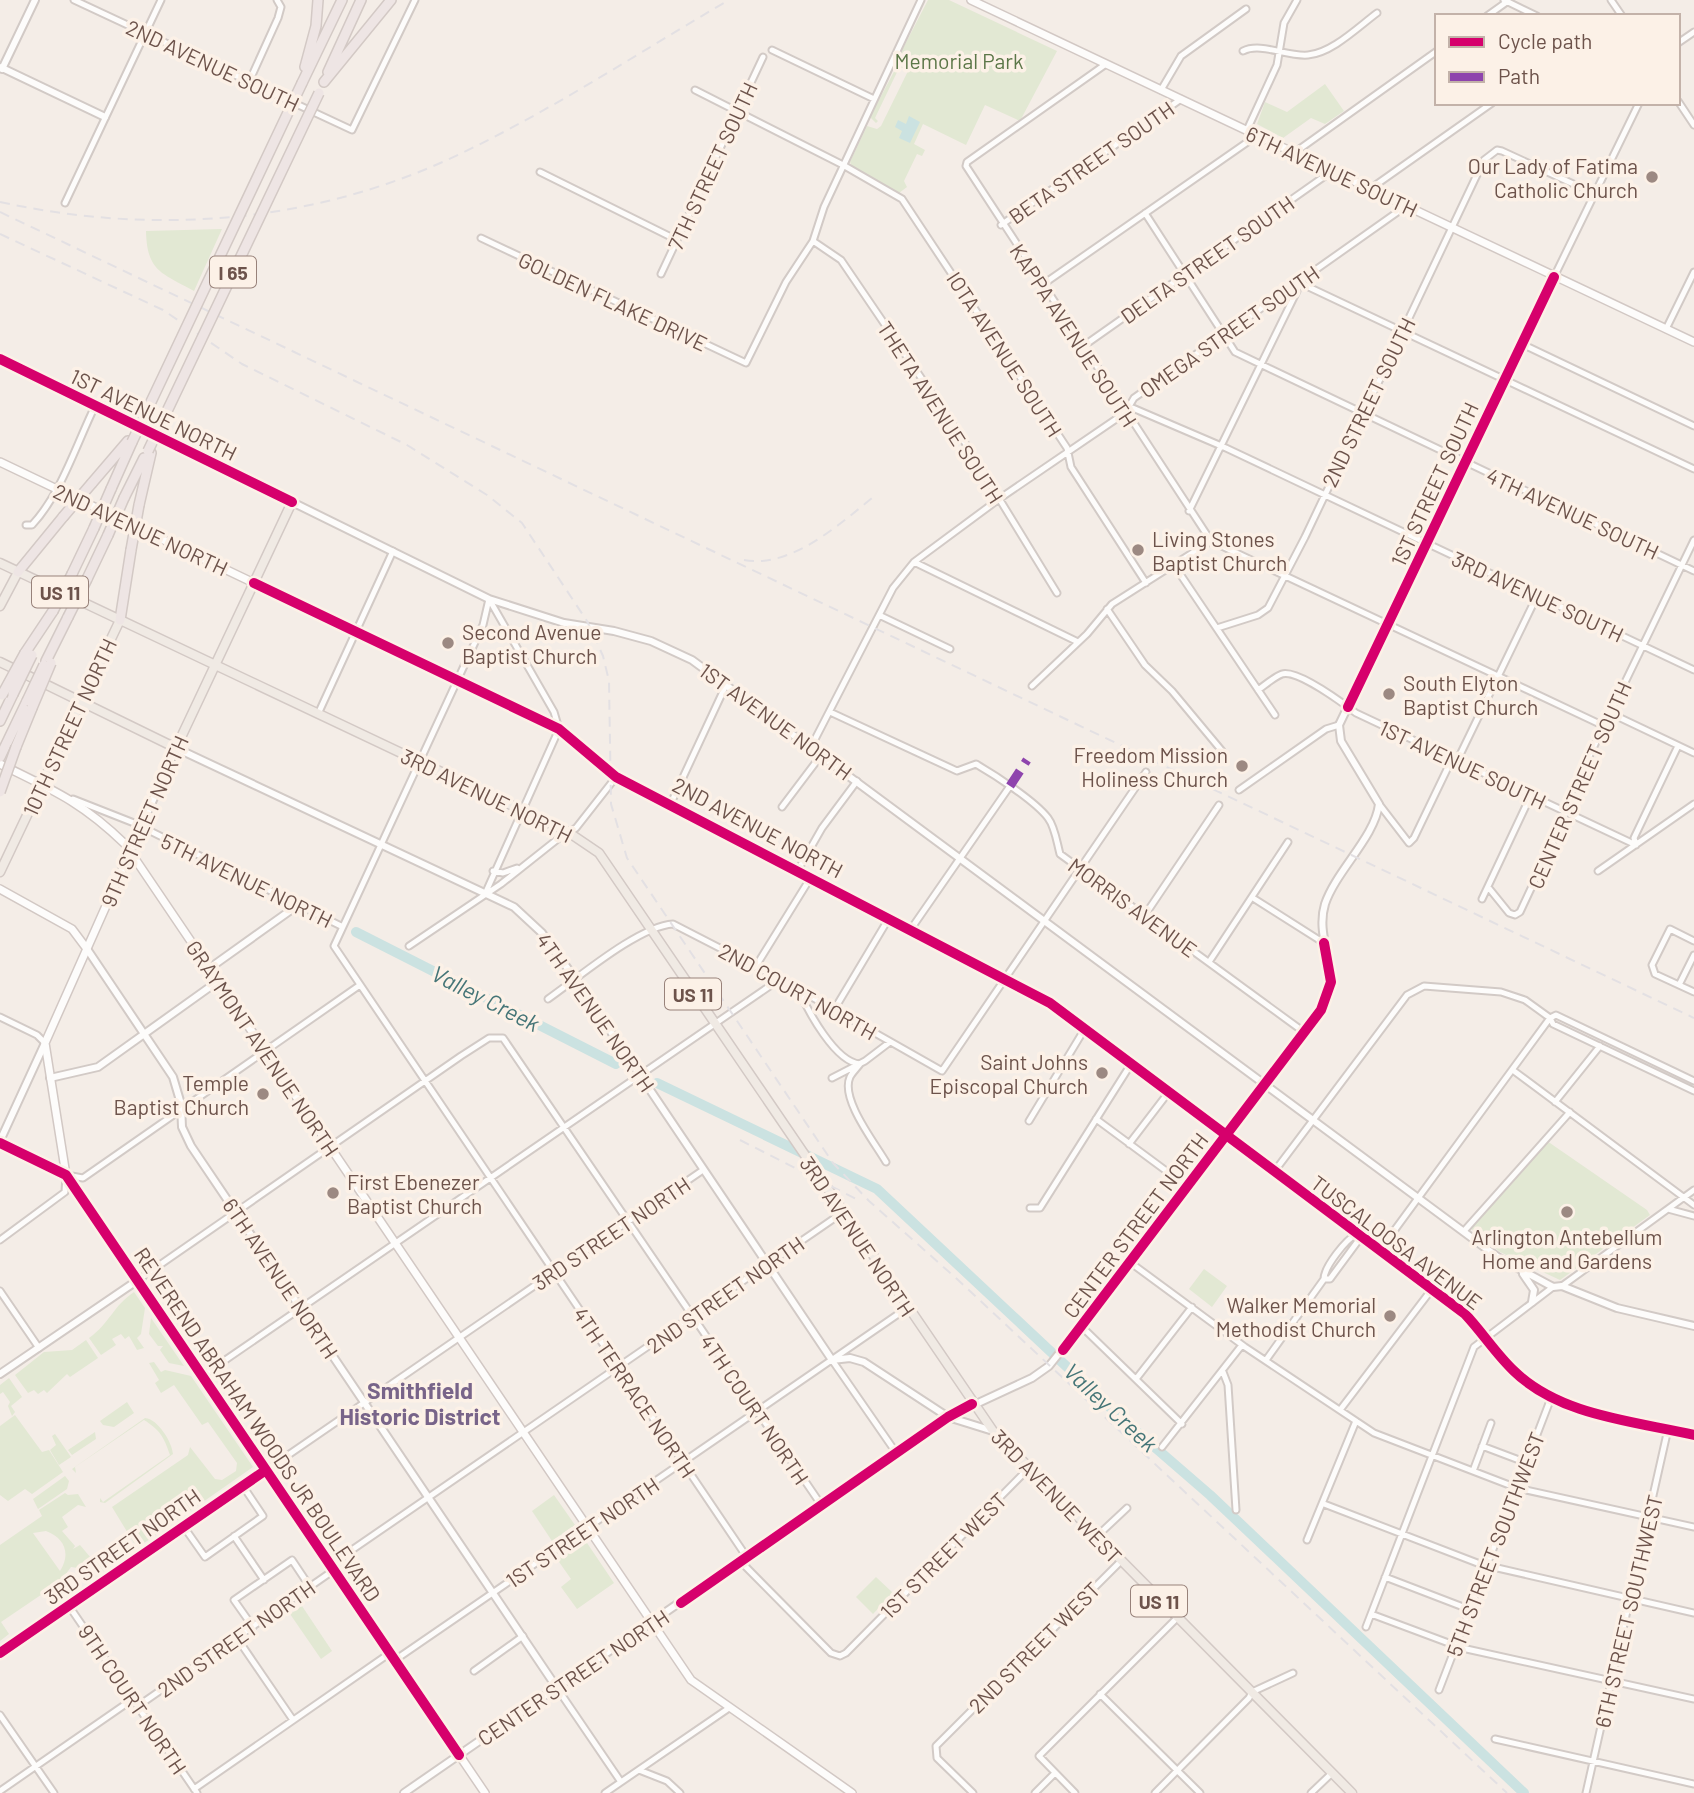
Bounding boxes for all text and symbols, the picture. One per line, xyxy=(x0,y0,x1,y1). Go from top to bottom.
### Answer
street label: 2ND AVENUE SOUTH xyxy=(122,14,304,116)
legend xyxy=(1435,14,1680,105)
text: Cycle path xyxy=(1498,28,1592,53)
park label: Memorial Park xyxy=(895,48,1023,73)
text: Path xyxy=(1498,63,1540,88)
street label: 7TH STREET SOUTH xyxy=(662,78,762,254)
street label: BETA STREET SOUTH xyxy=(1003,95,1179,229)
street label: 6TH AVENUE SOUTH xyxy=(1242,120,1422,222)
place label: Our Lady of Fatima Catholic Church xyxy=(1468,153,1638,202)
marker: Our Lady of Fatima Catholic Church xyxy=(1644,169,1660,185)
street label: DELTA STREET SOUTH xyxy=(1115,190,1299,328)
street label: KAPPA AVENUE SOUTH xyxy=(1005,239,1143,431)
street label: GOLDEN FLAKE DRIVE xyxy=(515,246,711,356)
road number: I 65 xyxy=(210,256,256,288)
street label: OMEGA STREET SOUTH xyxy=(1134,260,1324,402)
street label: IOTA AVENUE SOUTH xyxy=(942,267,1068,441)
street label: 2ND STREET SOUTH xyxy=(1316,313,1420,491)
street label: THETA AVENUE SOUTH xyxy=(873,316,1009,508)
street label: 1ST AVENUE NORTH xyxy=(67,363,241,465)
street label: 1ST STREET SOUTH xyxy=(1385,398,1483,570)
street label: 4TH AVENUE SOUTH xyxy=(1483,462,1663,564)
street label: 2ND AVENUE NORTH xyxy=(50,478,232,580)
place label: Living Stones Baptist Church xyxy=(1152,526,1287,575)
marker: Living Stones Baptist Church xyxy=(1130,542,1146,558)
street label: 3RD AVENUE SOUTH xyxy=(1448,545,1628,647)
road number: US 11 xyxy=(32,576,88,608)
place label: Second Avenue Baptist Church xyxy=(462,619,601,668)
street label: 10TH STREET NORTH xyxy=(17,634,121,820)
marker: Second Avenue Baptist Church xyxy=(440,635,456,651)
street label: 1ST AVENUE NORTH xyxy=(695,657,857,785)
place label: South Elyton Baptist Church xyxy=(1403,670,1538,719)
street label: CENTER STREET SOUTH xyxy=(1522,678,1636,892)
marker: South Elyton Baptist Church xyxy=(1381,686,1397,702)
street label: 1ST AVENUE SOUTH xyxy=(1376,714,1550,814)
street label: 9TH STREET NORTH xyxy=(95,732,193,910)
place label: Freedom Mission Holiness Church xyxy=(1074,742,1228,791)
street label: 3RD AVENUE NORTH xyxy=(397,743,577,847)
marker: Freedom Mission Holiness Church xyxy=(1234,758,1250,774)
street label: 2ND AVENUE NORTH xyxy=(669,772,847,882)
street label: 5TH AVENUE NORTH xyxy=(157,828,337,932)
street label: MORRIS AVENUE xyxy=(1064,852,1202,962)
street label: 4TH AVENUE NORTH xyxy=(532,928,660,1096)
street label: GRAYMONT AVENUE NORTH xyxy=(181,935,345,1161)
street label: 2ND COURT NORTH xyxy=(715,937,881,1045)
water label: Valley Creek xyxy=(427,959,545,1037)
road number: US 11 xyxy=(665,978,721,1010)
place label: Saint Johns Episcopal Church xyxy=(929,1049,1088,1098)
marker: Saint Johns Episcopal Church xyxy=(1094,1065,1110,1081)
place label: Temple Baptist Church xyxy=(114,1070,249,1119)
marker: Temple Baptist Church xyxy=(255,1086,271,1102)
street label: CENTER STREET NORTH xyxy=(1057,1128,1213,1322)
street label: 3RD AVENUE NORTH xyxy=(795,1151,921,1321)
place label: First Ebenezer Baptist Church xyxy=(347,1169,482,1218)
street label: TUSCALOOSA AVENUE xyxy=(1307,1170,1487,1314)
street label: 3RD STREET NORTH xyxy=(527,1171,695,1295)
marker: First Ebenezer Baptist Church xyxy=(325,1185,341,1201)
street label: 6TH AVENUE NORTH xyxy=(218,1193,344,1363)
marker: Arlington Antebellum Home and Gardens xyxy=(1559,1204,1575,1220)
place label: Arlington Antebellum Home and Gardens xyxy=(1472,1224,1662,1273)
street label: 2ND STREET NORTH xyxy=(642,1230,808,1358)
street label: REVEREND ABRAHAM WOODS JR BOULEVARD xyxy=(130,1242,386,1606)
place label: Walker Memorial Methodist Church xyxy=(1216,1292,1376,1341)
street label: 4TH TERRACE NORTH xyxy=(569,1302,701,1482)
marker: Walker Memorial Methodist Church xyxy=(1382,1308,1398,1324)
street label: 4TH COURT NORTH xyxy=(696,1329,814,1489)
water label: Valley Creek xyxy=(1059,1357,1163,1457)
district label: Smithfield Historic District xyxy=(340,1376,500,1430)
street label: 3RD AVENUE WEST xyxy=(987,1424,1127,1568)
street label: 5TH STREET SOUTHWEST xyxy=(1441,1428,1549,1660)
street label: 1ST STREET NORTH xyxy=(501,1472,663,1592)
street label: 3RD STREET NORTH xyxy=(39,1483,205,1609)
street label: 1ST STREET WEST xyxy=(875,1487,1011,1623)
street label: 6TH STREET SOUTHWEST xyxy=(1589,1492,1667,1730)
street label: 2ND STREET NORTH xyxy=(153,1574,319,1702)
street label: 2ND STREET WEST xyxy=(963,1576,1105,1718)
road number: US 11 xyxy=(1131,1586,1187,1616)
street label: CENTER STREET NORTH xyxy=(473,1604,673,1750)
street label: 9TH COURT NORTH xyxy=(74,1619,192,1779)

